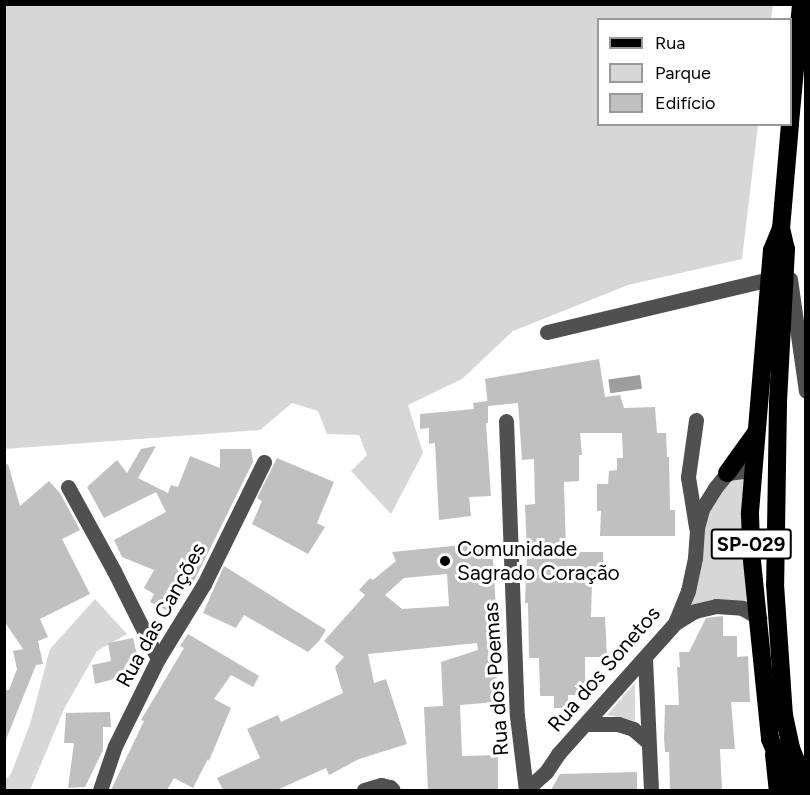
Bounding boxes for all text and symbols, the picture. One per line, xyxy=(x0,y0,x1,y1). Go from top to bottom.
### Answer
legend xyxy=(597,18,792,126)
text: Rua xyxy=(655,32,686,54)
text: Parque xyxy=(655,62,711,84)
text: Edifício xyxy=(655,92,716,114)
road number: SP-029 xyxy=(710,527,792,561)
place label: Comunidade Sagrado Coração xyxy=(457,536,620,586)
street label: Rua das Canções xyxy=(111,538,211,692)
marker: Comunidade Sagrado Coração xyxy=(438,554,452,568)
street label: Rua dos Poemas xyxy=(478,601,514,757)
street label: Rua dos Sonetos xyxy=(543,601,665,737)

